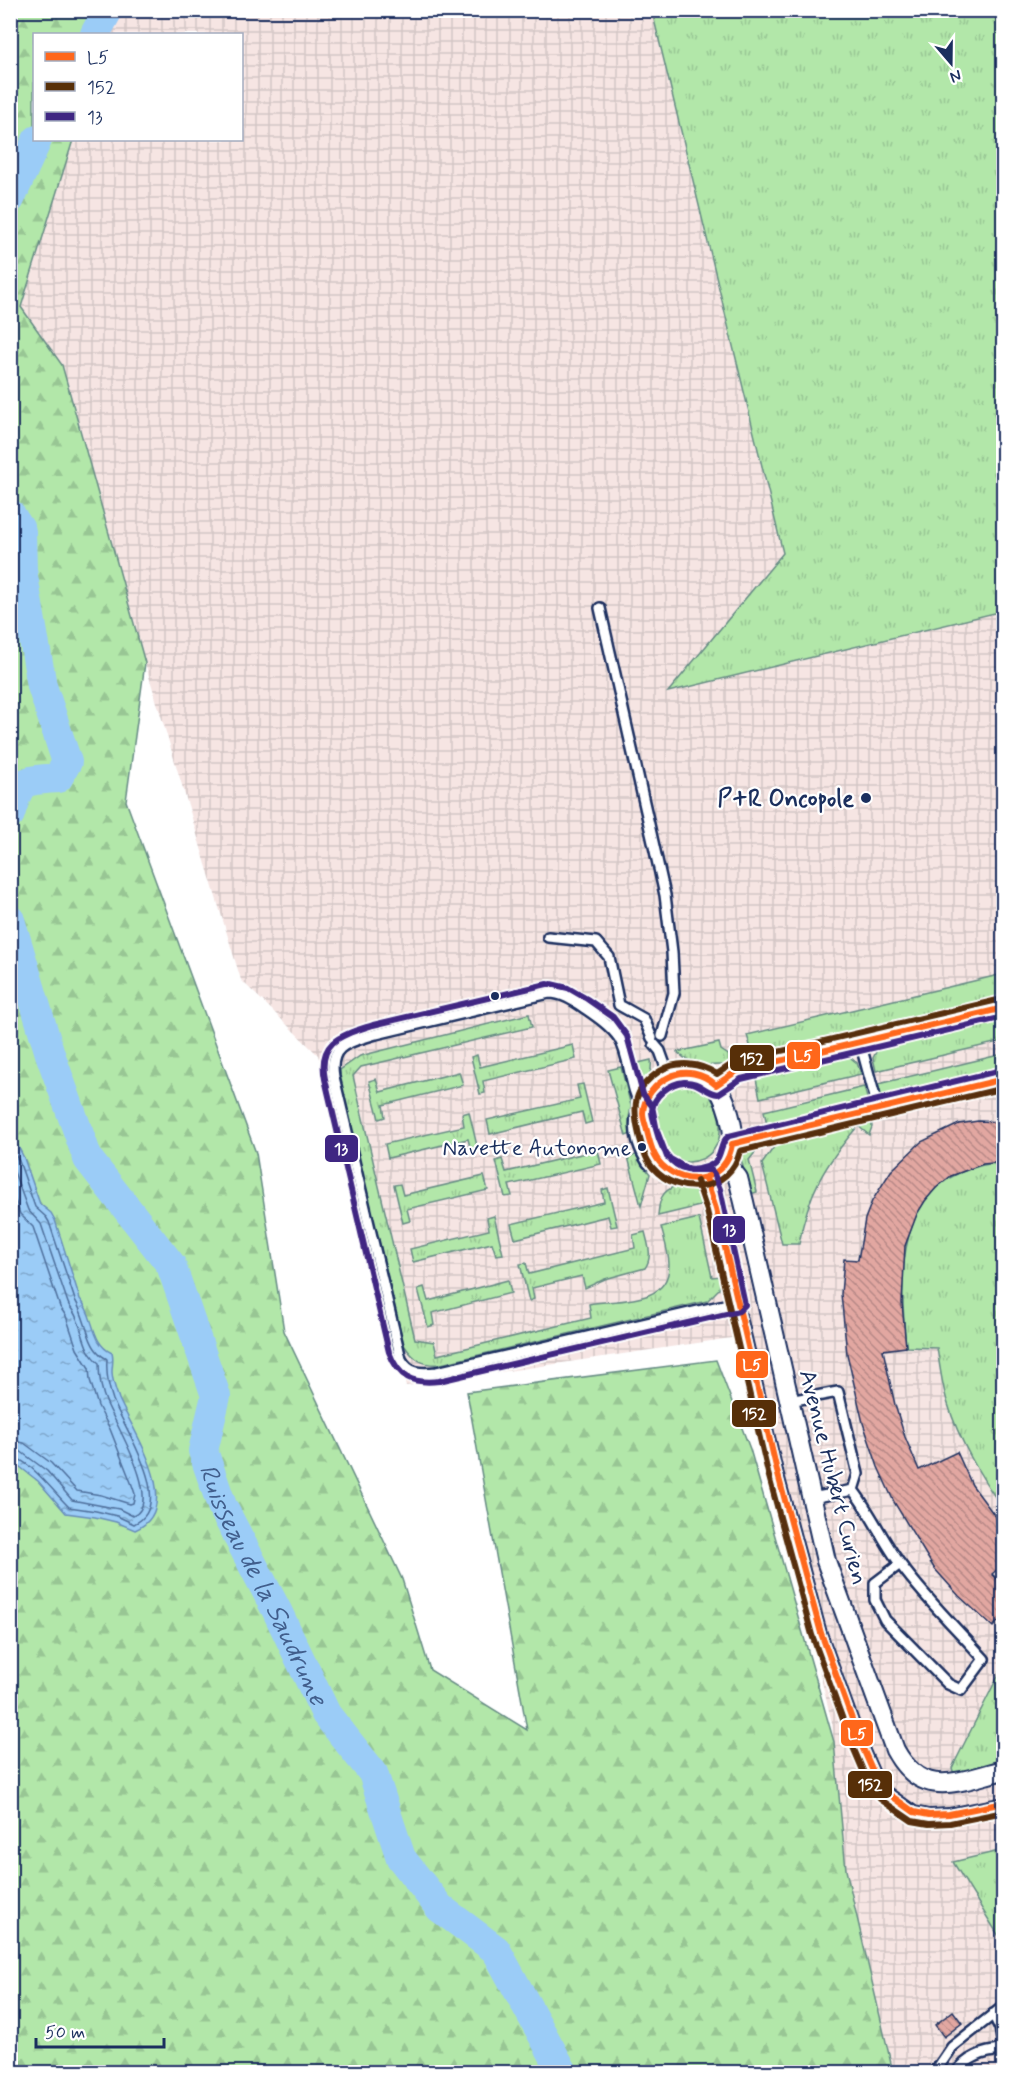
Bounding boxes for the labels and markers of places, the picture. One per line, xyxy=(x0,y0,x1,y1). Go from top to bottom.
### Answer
place label: P+R Oncopole xyxy=(717,784,854,815)
marker: P+R Oncopole xyxy=(859,791,873,805)
unlabelled marker xyxy=(489,990,501,1002)
place label: Navette Autonome xyxy=(443,1135,631,1163)
marker: Navette Autonome xyxy=(636,1141,648,1153)

